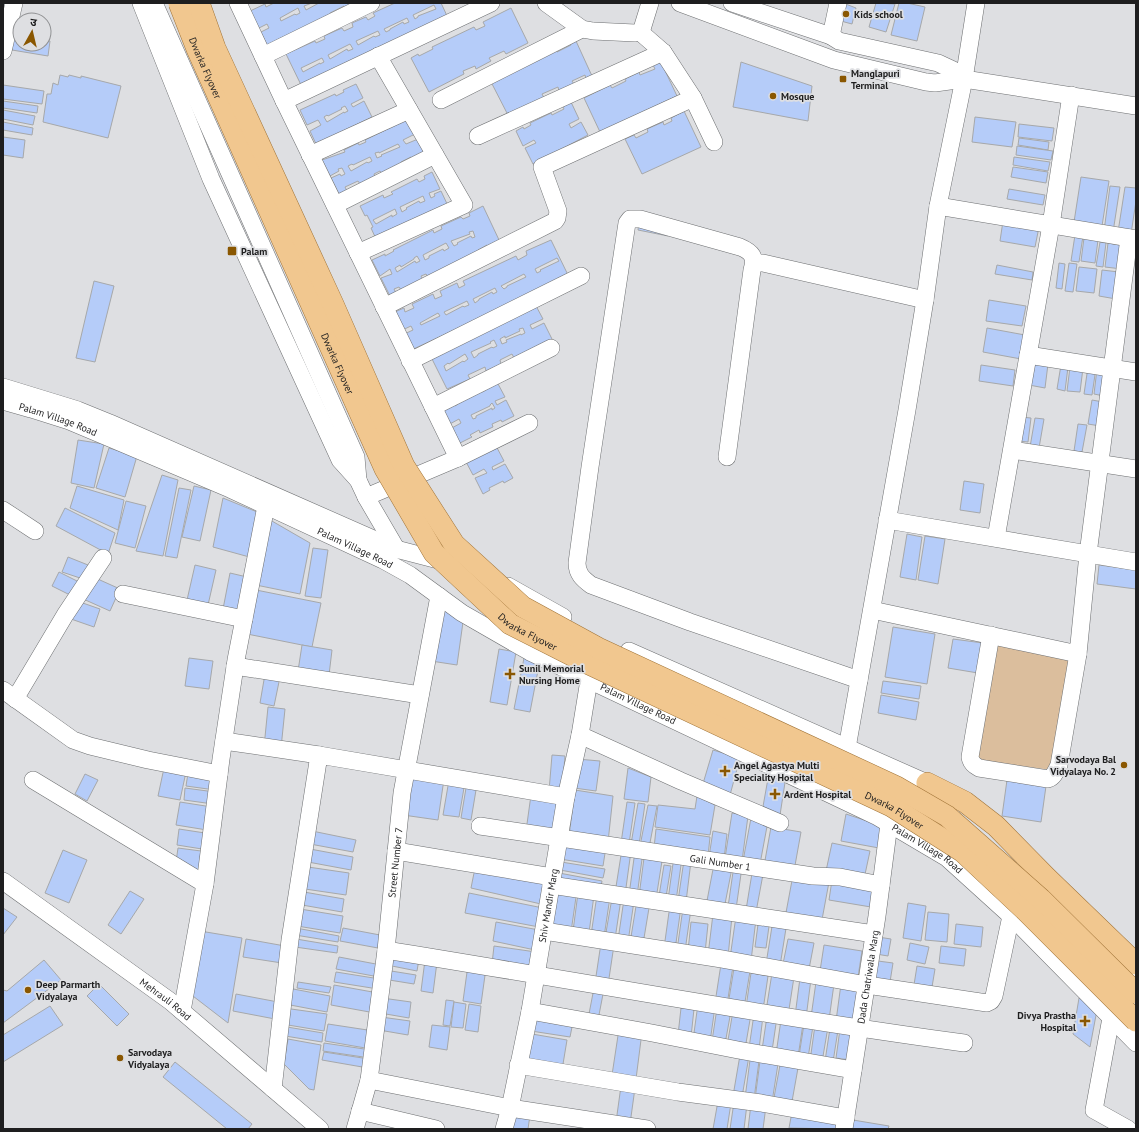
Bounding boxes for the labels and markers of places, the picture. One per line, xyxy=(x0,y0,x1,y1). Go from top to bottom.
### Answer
place label: Kids school xyxy=(854,8,903,21)
marker: Kids school xyxy=(841,9,851,19)
place label: Manglapuri Terminal xyxy=(851,67,900,92)
marker: Manglapuri Terminal xyxy=(838,74,848,84)
place label: Mosque xyxy=(781,90,814,103)
marker: Mosque xyxy=(768,91,778,101)
marker: Palam xyxy=(226,245,238,257)
place label: Palam xyxy=(241,245,267,258)
place label: Sunil Memorial Nursing Home xyxy=(519,662,584,687)
marker: Sunil Memorial Nursing Home xyxy=(504,668,516,680)
place label: Sarvodaya Bal Vidyalaya No. 2 xyxy=(1049,753,1116,778)
place label: Angel Agastya Multi Speciality Hospital xyxy=(734,759,820,784)
marker: Sarvodaya Bal Vidyalaya No. 2 xyxy=(1119,760,1129,770)
marker: Angel Agastya Multi Speciality Hospital xyxy=(719,765,731,777)
marker: Ardent Hospital xyxy=(769,788,781,800)
place label: Ardent Hospital xyxy=(784,788,851,801)
place label: Deep Parmarth Vidyalaya xyxy=(35,978,100,1003)
marker: Deep Parmarth Vidyalaya xyxy=(23,985,33,995)
place label: Divya Prastha Hospital xyxy=(1017,1009,1076,1034)
marker: Divya Prastha Hospital xyxy=(1079,1015,1091,1027)
place label: Sarvodaya Vidyalaya xyxy=(127,1046,172,1071)
marker: Sarvodaya Vidyalaya xyxy=(115,1053,125,1063)

